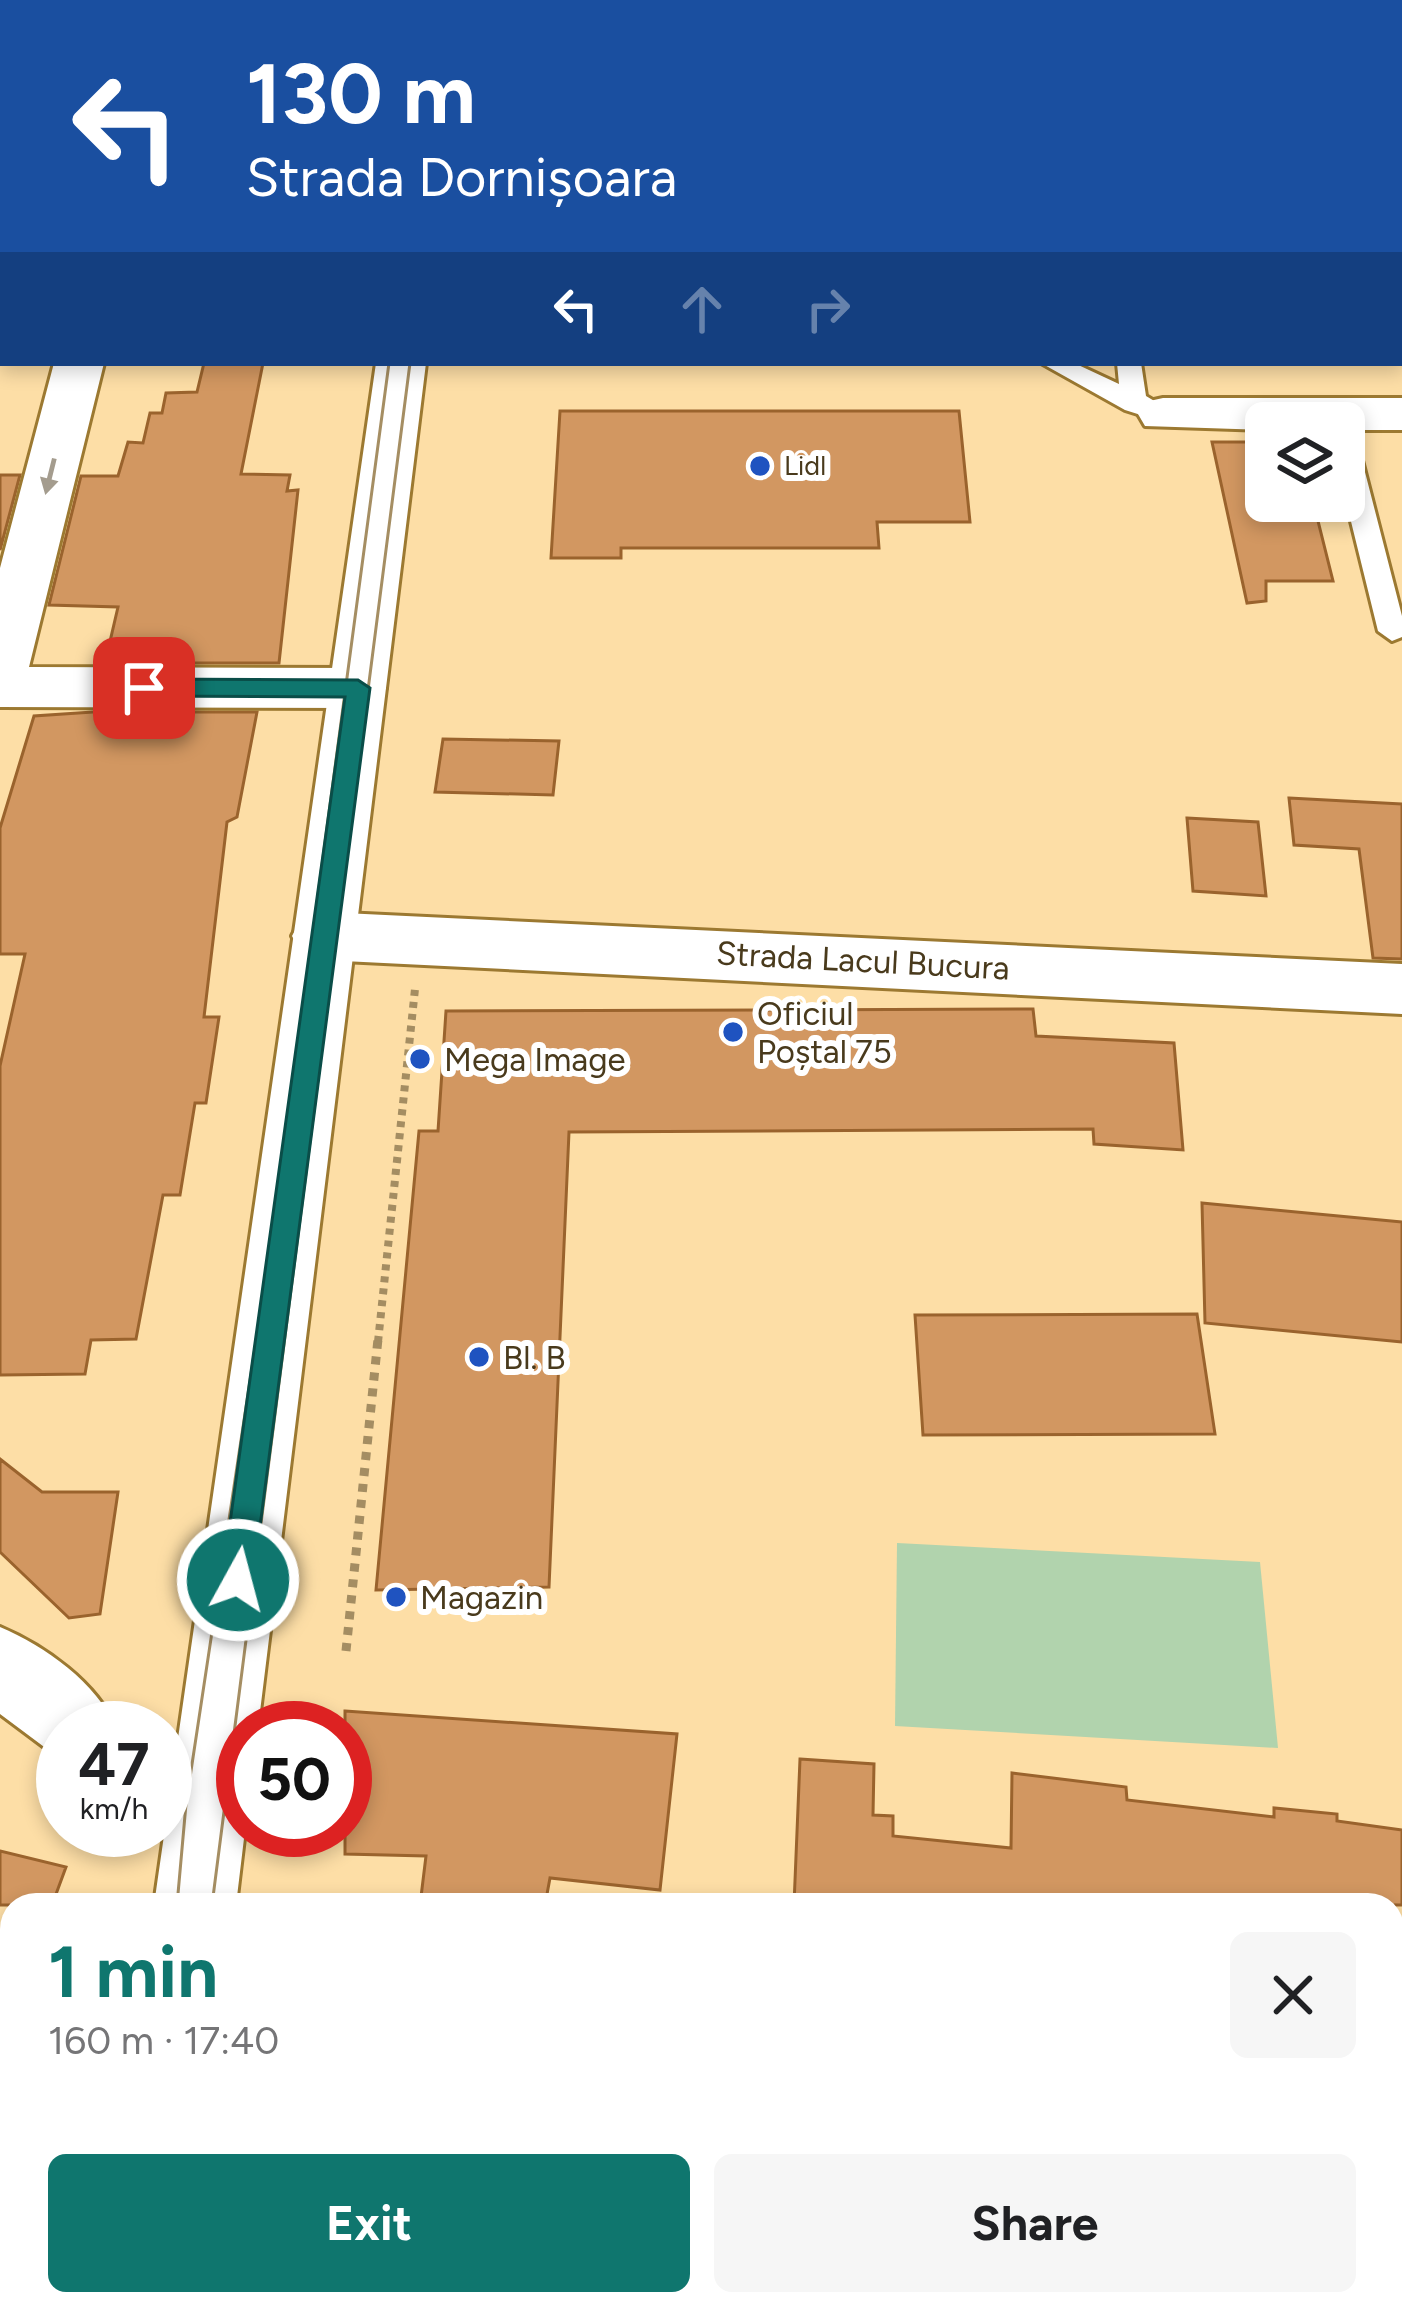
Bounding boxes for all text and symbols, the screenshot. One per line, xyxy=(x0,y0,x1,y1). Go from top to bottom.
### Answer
text: 130 m xyxy=(246,43,476,144)
icon: left xyxy=(48,48,204,204)
text: Strada Dornișoara xyxy=(246,145,677,210)
icon: left xyxy=(543,276,609,342)
icon: ahead xyxy=(669,276,735,342)
icon: right xyxy=(795,276,861,342)
map controls xyxy=(1245,402,1365,522)
button: layers xyxy=(1245,402,1365,522)
place label: Lidl xyxy=(784,449,826,482)
marker: Lidl xyxy=(747,453,773,479)
one-way arrow xyxy=(40,458,59,495)
pin xyxy=(93,637,195,739)
icon: arrive xyxy=(111,655,177,721)
street label: Strada Lacul Bucura xyxy=(715,933,1011,988)
place label: Oficiul Poștal 75 xyxy=(757,994,892,1071)
marker: Oficiul Poștal 75 xyxy=(720,1019,746,1045)
place label: Mega Image xyxy=(444,1040,626,1079)
marker: Mega Image xyxy=(407,1046,433,1072)
place label: Bl. B xyxy=(503,1338,566,1377)
marker: Bl. B xyxy=(466,1344,492,1370)
position arrow xyxy=(175,1517,301,1643)
place label: Magazin xyxy=(420,1578,543,1617)
marker: Magazin xyxy=(383,1584,409,1610)
speed limit sign: 50 xyxy=(216,1701,372,1857)
text: 47 xyxy=(78,1728,150,1800)
text: km/h xyxy=(80,1790,148,1827)
text: 1 min xyxy=(48,1929,218,2015)
button: close xyxy=(1230,1932,1356,2058)
text: 160 m · 17:40 xyxy=(48,2017,279,2064)
button: Exit xyxy=(48,2154,690,2292)
button: Share xyxy=(714,2154,1356,2292)

